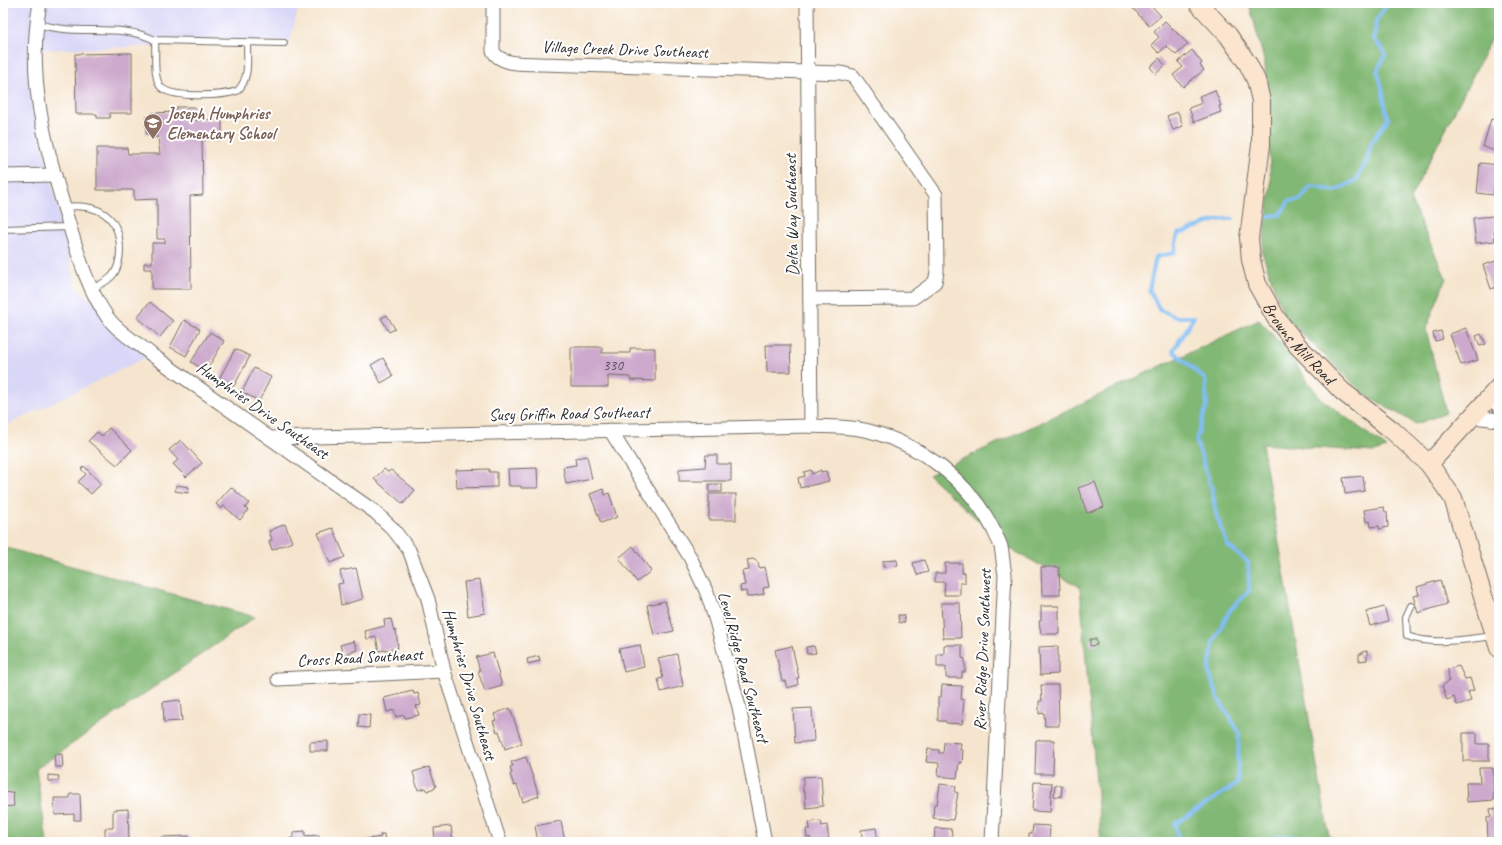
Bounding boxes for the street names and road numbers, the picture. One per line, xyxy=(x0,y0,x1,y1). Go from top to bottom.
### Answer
street label: Village Creek Drive Southeast xyxy=(542,36,711,63)
street label: Delta Way Southeast xyxy=(780,151,803,276)
street label: Browns Mill Road xyxy=(1258,298,1341,390)
street label: Humphries Drive Southeast xyxy=(193,357,335,465)
street label: Susy Griffin Road Southeast xyxy=(488,402,652,425)
street label: River Ridge Drive Southwest xyxy=(969,566,996,731)
street label: Level Ridge Road Southeast xyxy=(713,589,774,747)
street label: Humphries Drive Southeast xyxy=(438,606,502,765)
street label: Cross Road Southeast xyxy=(297,644,426,671)

